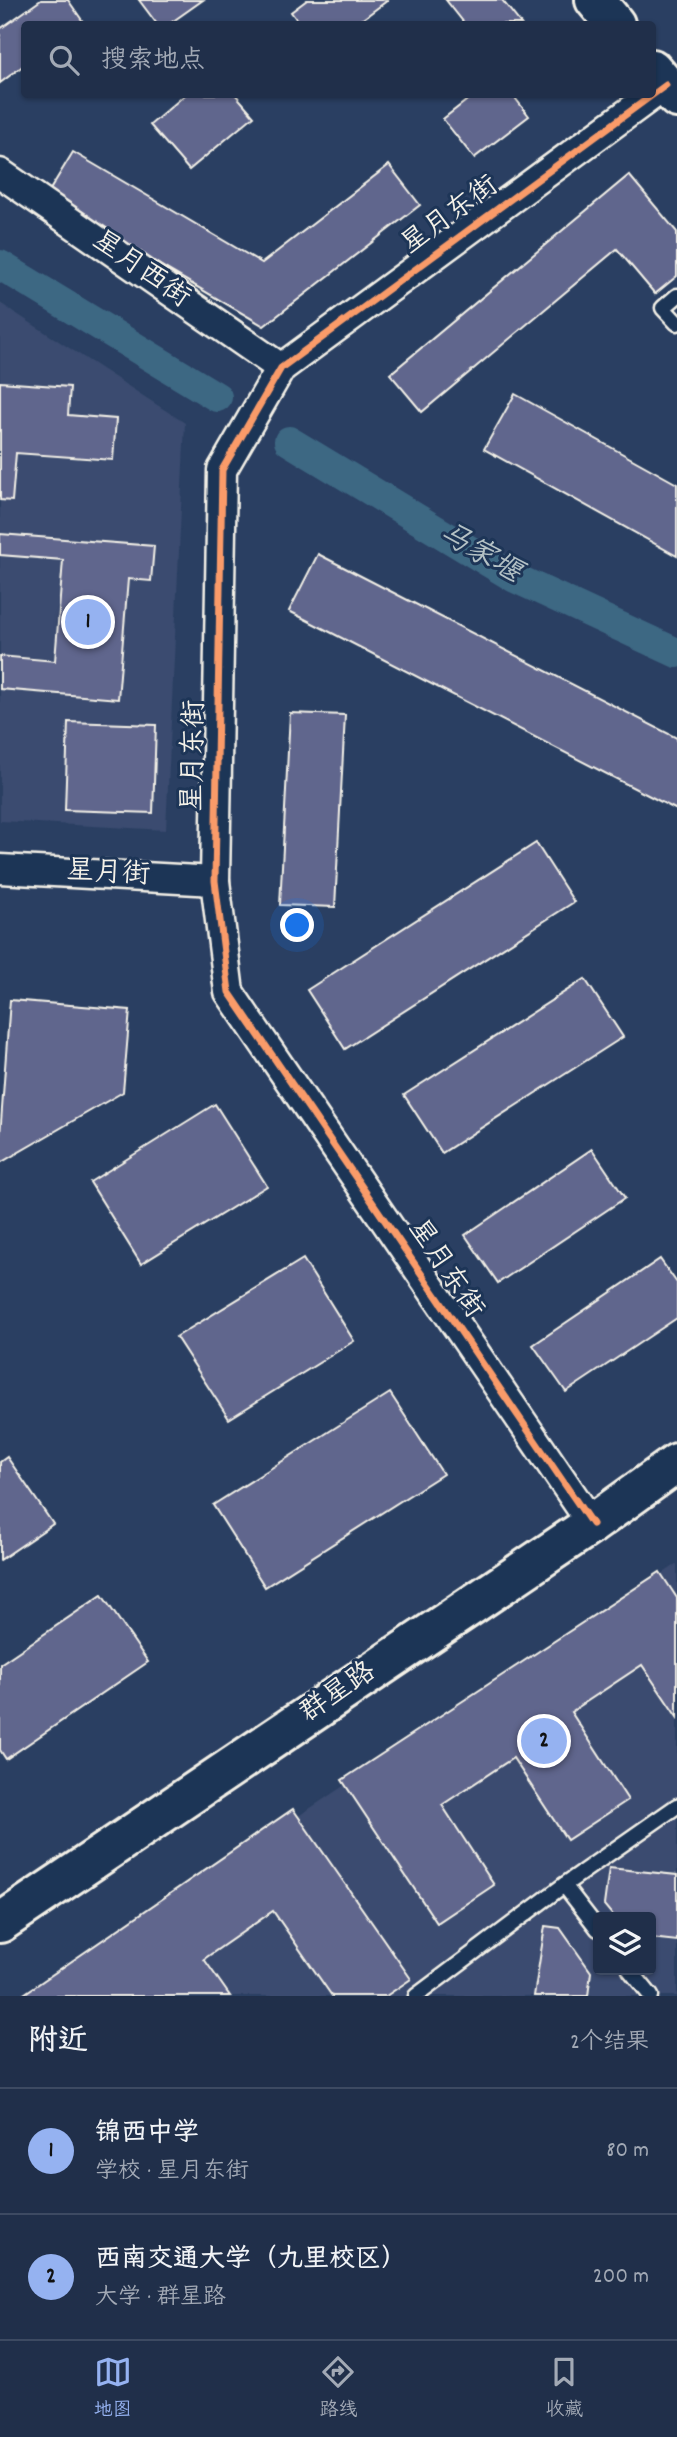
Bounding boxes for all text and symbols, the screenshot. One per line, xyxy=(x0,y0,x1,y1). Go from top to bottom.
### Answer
search box xyxy=(21,21,656,98)
icon: search xyxy=(45,41,83,79)
text: 搜索地点 xyxy=(101,43,205,80)
street label: 星月东街 xyxy=(394,168,508,266)
street label: 星月西街 xyxy=(83,222,197,320)
water label: 马家堰 xyxy=(429,514,531,598)
pin: 1 xyxy=(65,596,111,648)
street label: 星月东街 xyxy=(175,700,217,812)
street label: 星月街 xyxy=(65,853,151,897)
your location xyxy=(280,908,314,942)
street label: 星月东街 xyxy=(396,1212,492,1328)
street label: 群星路 xyxy=(293,1654,385,1734)
pin: 2 xyxy=(521,1715,567,1767)
map controls xyxy=(593,1912,656,1975)
button: layers xyxy=(593,1912,656,1975)
text: 附近 xyxy=(28,2022,88,2065)
text: 2个结果 xyxy=(570,2027,649,2060)
text: 锦西中学 xyxy=(95,2116,199,2153)
text: 1 xyxy=(48,2135,54,2168)
text: 80 m xyxy=(606,2135,649,2168)
text: 学校 · 星月东街 xyxy=(95,2156,249,2189)
text: 西南交通大学（九里校区） xyxy=(95,2242,407,2279)
text: 2 xyxy=(46,2261,56,2294)
text: 200 m xyxy=(593,2261,649,2294)
text: 大学 · 群星路 xyxy=(95,2282,226,2315)
tab: 地图 xyxy=(94,2353,132,2425)
tab: 路线 xyxy=(319,2353,357,2425)
tab: 收藏 xyxy=(545,2353,583,2425)

